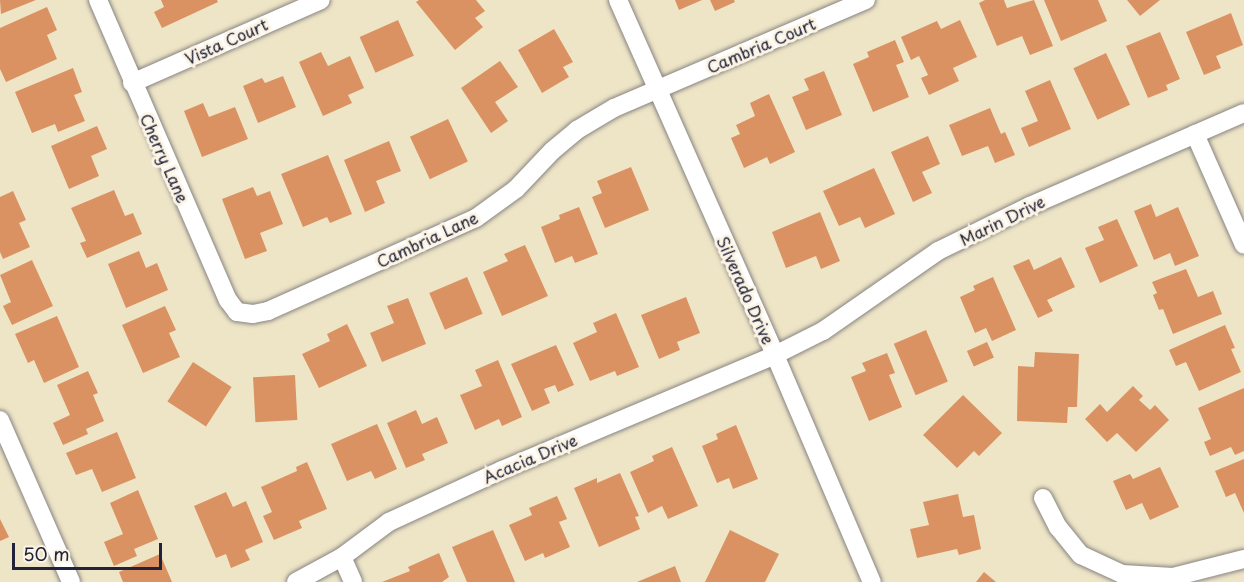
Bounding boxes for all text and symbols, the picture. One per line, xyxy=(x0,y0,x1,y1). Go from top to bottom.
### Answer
street label: Vista Court xyxy=(182,14,270,68)
street label: Cambria Court xyxy=(704,14,818,76)
street label: Cherry Lane xyxy=(137,110,193,206)
street label: Marin Drive xyxy=(957,191,1047,249)
street label: Cambria Lane xyxy=(373,207,481,271)
street label: Silverado Drive xyxy=(714,233,778,347)
street label: Acacia Drive xyxy=(480,430,580,486)
scale bar xyxy=(15,531,165,569)
text: 50 m xyxy=(23,540,70,567)

